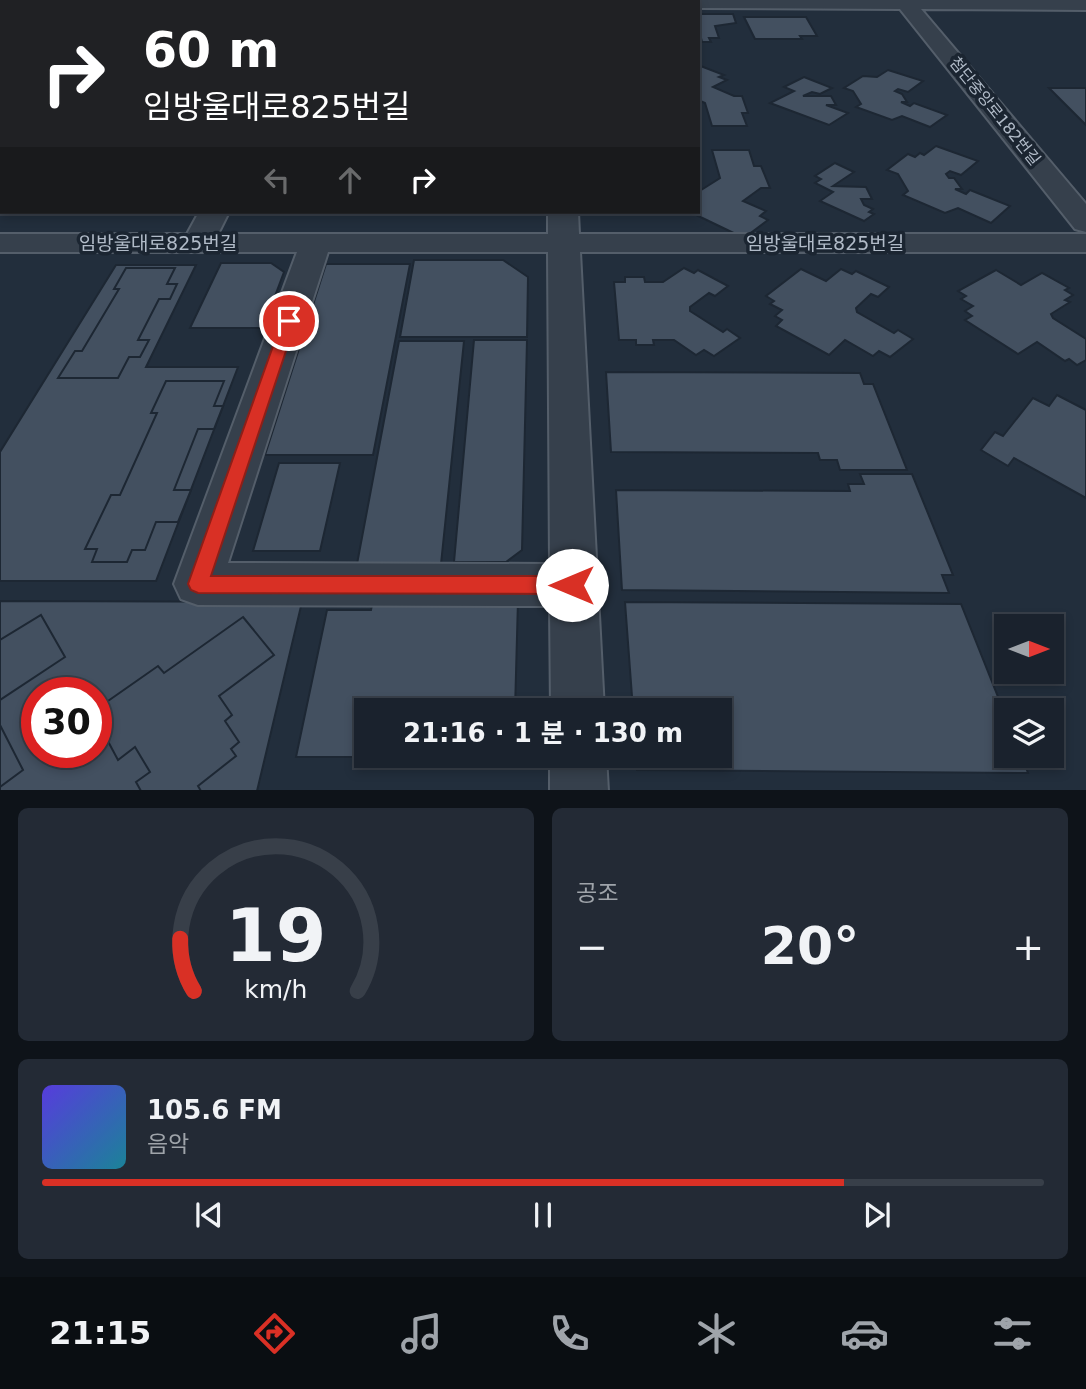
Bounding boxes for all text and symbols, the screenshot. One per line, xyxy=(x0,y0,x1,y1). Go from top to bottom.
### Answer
text: 60 m xyxy=(143,22,279,79)
icon: right xyxy=(28,28,119,119)
street label: 첨단중앙로182번길 xyxy=(946,53,1044,169)
text: 임방울대로825번길 xyxy=(143,88,410,126)
icon: left xyxy=(258,161,296,199)
icon: ahead xyxy=(331,161,369,199)
icon: right xyxy=(404,161,442,199)
street label: 임방울대로825번길 xyxy=(79,232,237,254)
street label: 임방울대로825번길 xyxy=(746,232,904,254)
pin xyxy=(259,291,319,351)
icon: arrive xyxy=(270,302,308,340)
position arrow xyxy=(535,548,609,622)
north arrow xyxy=(994,614,1064,684)
map controls xyxy=(994,614,1064,768)
speed limit sign: 30 xyxy=(21,677,112,768)
button: layers xyxy=(994,698,1064,768)
text: 21:16 · 1 분 · 130 m xyxy=(403,718,683,748)
text: 공조 xyxy=(576,880,618,906)
text: 19 xyxy=(225,893,327,978)
text: 20° xyxy=(761,916,859,976)
text: − xyxy=(576,925,608,969)
text: + xyxy=(1012,925,1044,969)
text: km/h xyxy=(244,974,308,1003)
text: 105.6 FM xyxy=(147,1095,282,1125)
text: 음악 xyxy=(147,1131,189,1157)
icon: previous xyxy=(190,1196,228,1234)
icon: pause xyxy=(524,1196,562,1234)
icon: next xyxy=(858,1196,896,1234)
icon: directions xyxy=(250,1309,299,1358)
icon: music xyxy=(397,1309,446,1358)
icon: phone xyxy=(545,1309,594,1358)
icon: climate xyxy=(692,1309,741,1358)
icon: car xyxy=(840,1309,889,1358)
icon: filters xyxy=(988,1309,1037,1358)
text: 21:15 xyxy=(49,1314,151,1352)

